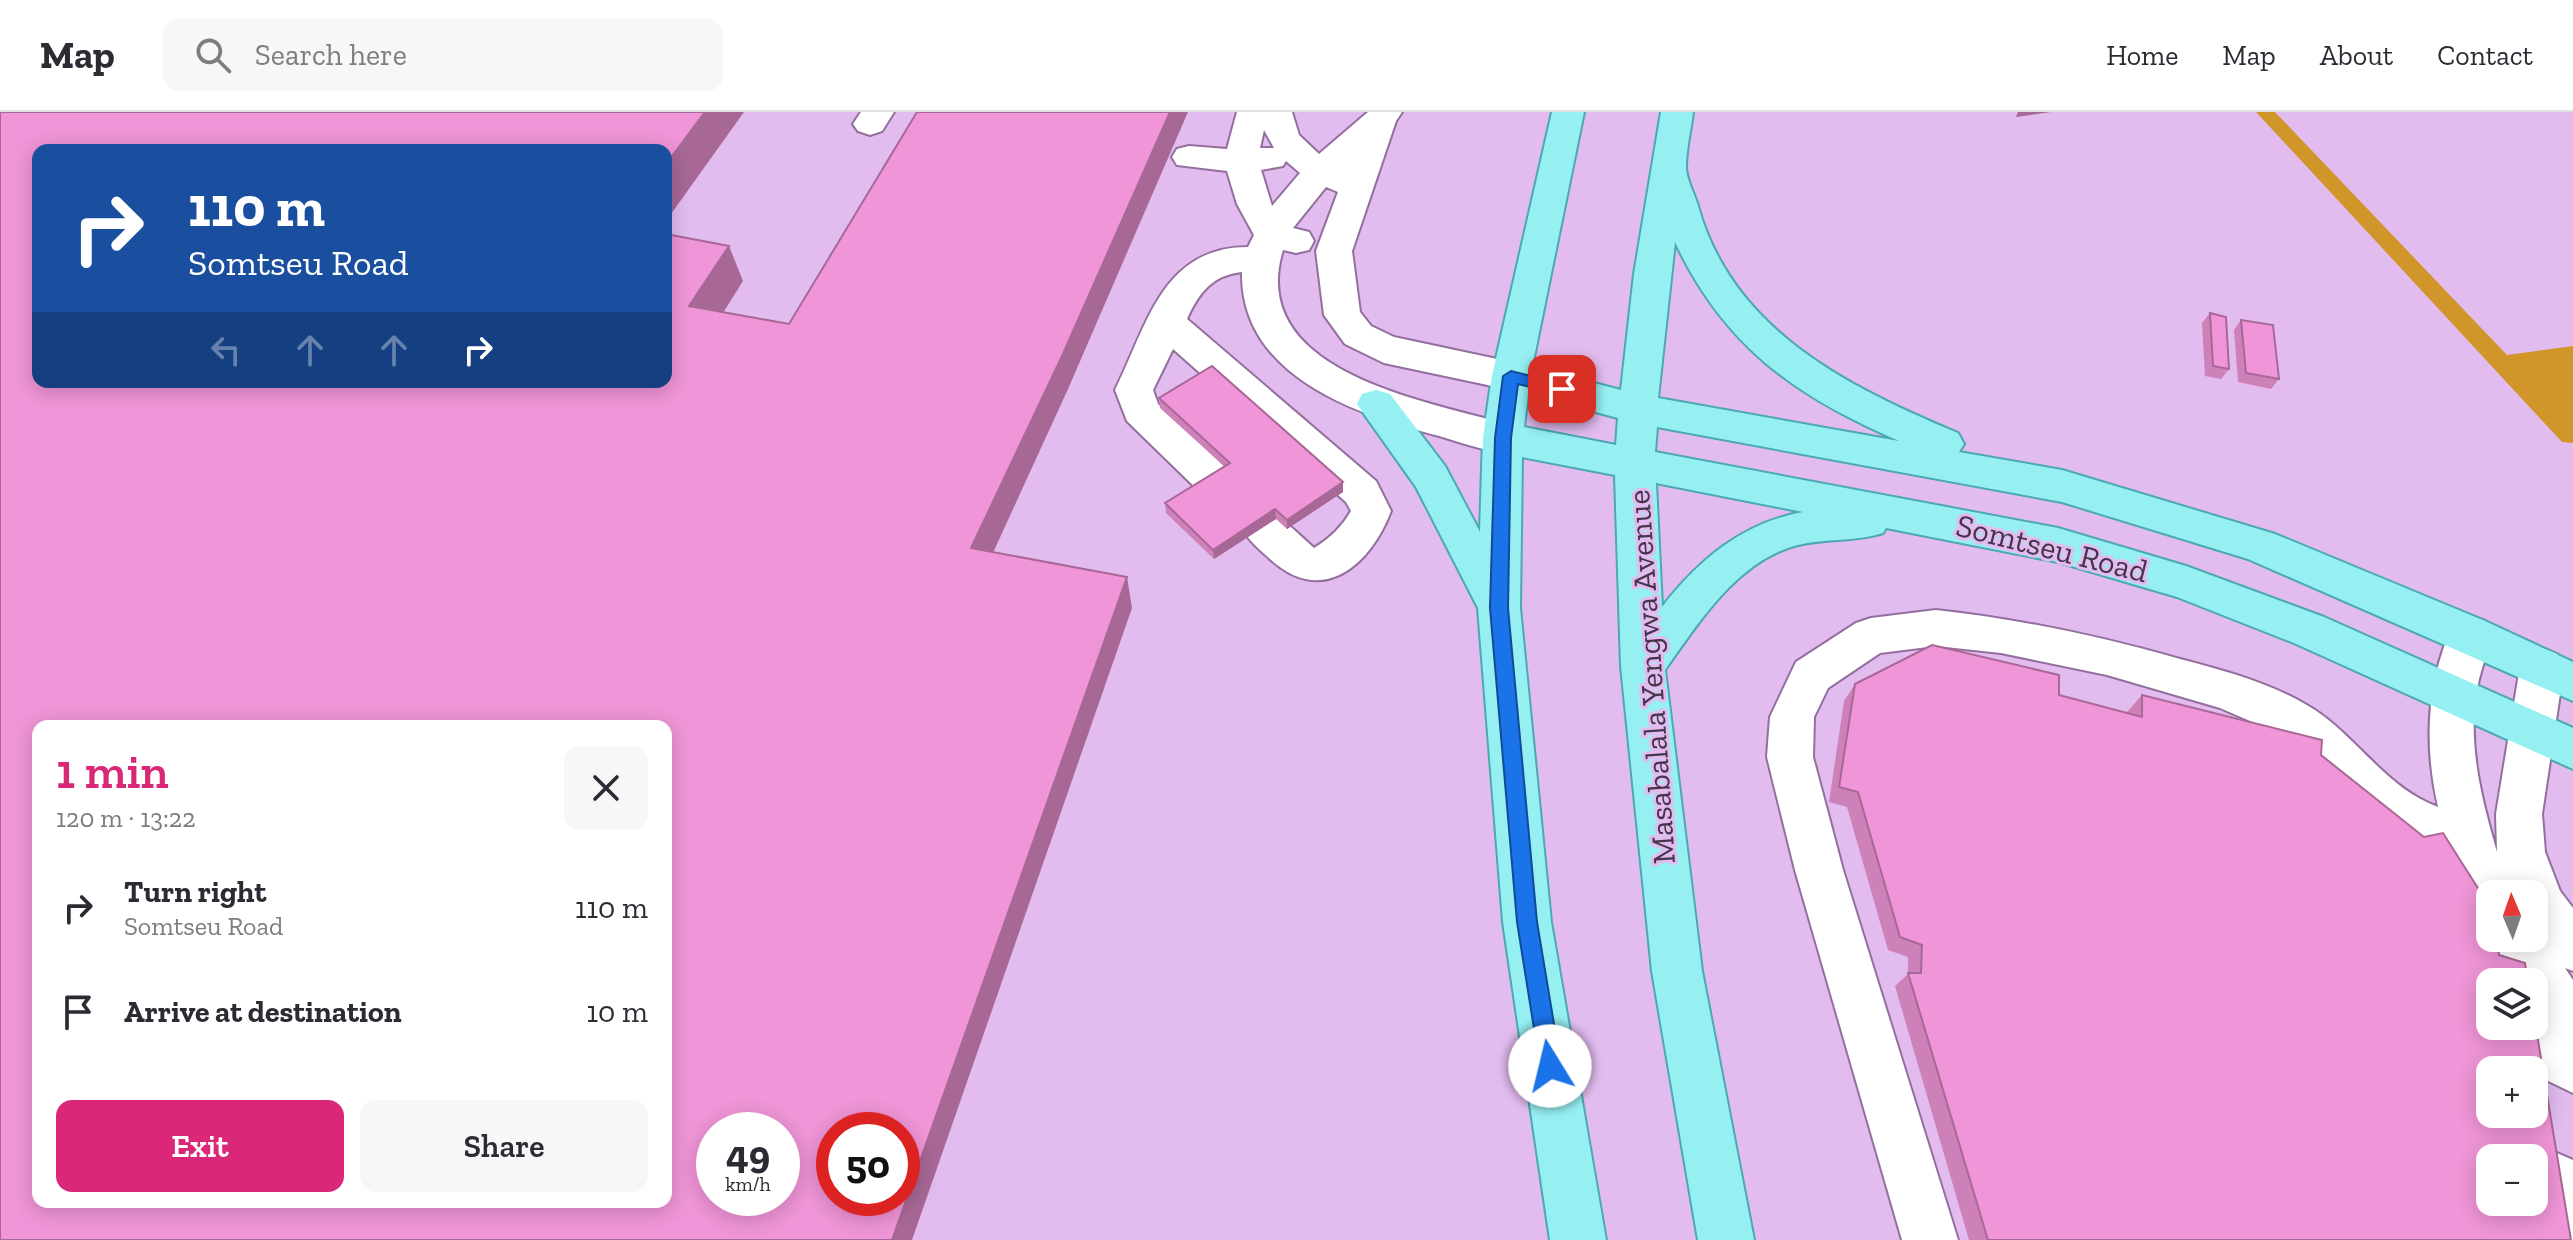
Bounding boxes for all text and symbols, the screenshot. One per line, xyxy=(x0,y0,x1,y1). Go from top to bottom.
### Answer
search box xyxy=(163,19,723,91)
text: Map xyxy=(40,32,115,78)
icon: search xyxy=(191,33,235,77)
text: Search here xyxy=(255,37,407,73)
text: Home xyxy=(2106,39,2178,72)
text: Map xyxy=(2222,39,2276,72)
text: About xyxy=(2320,39,2393,72)
text: Contact xyxy=(2437,39,2533,72)
text: 110 m xyxy=(188,173,325,240)
icon: right xyxy=(56,176,160,280)
text: Somtseu Road xyxy=(188,241,409,284)
icon: left xyxy=(204,328,248,372)
icon: ahead xyxy=(288,328,332,372)
icon: ahead xyxy=(372,328,416,372)
icon: right xyxy=(456,328,500,372)
pin xyxy=(1528,355,1596,423)
icon: arrive xyxy=(1540,367,1584,411)
street label: Masabalala Yengwa Avenue xyxy=(1619,489,1683,865)
street label: Somtseu Road xyxy=(1952,506,2152,590)
text: 1 min xyxy=(56,743,169,800)
button: close xyxy=(564,746,648,830)
text: 120 m · 13:22 xyxy=(56,802,196,834)
text: Turn right xyxy=(124,874,266,910)
north arrow xyxy=(2476,880,2548,952)
map controls xyxy=(2476,880,2548,1216)
icon: right xyxy=(56,886,100,930)
text: 110 m xyxy=(575,890,648,926)
text: Somtseu Road xyxy=(124,910,283,942)
button: layers xyxy=(2476,968,2548,1040)
icon: arrive xyxy=(56,990,100,1034)
text: Arrive at destination xyxy=(124,994,401,1030)
text: 10 m xyxy=(586,994,648,1030)
position arrow xyxy=(1508,1024,1592,1108)
button: + xyxy=(2476,1056,2548,1128)
button: Exit xyxy=(56,1100,344,1192)
button: Share xyxy=(360,1100,648,1192)
speed limit sign: 50 xyxy=(816,1112,920,1216)
text: 49 xyxy=(726,1130,770,1178)
button: − xyxy=(2476,1144,2548,1216)
text: km/h xyxy=(725,1172,771,1196)

